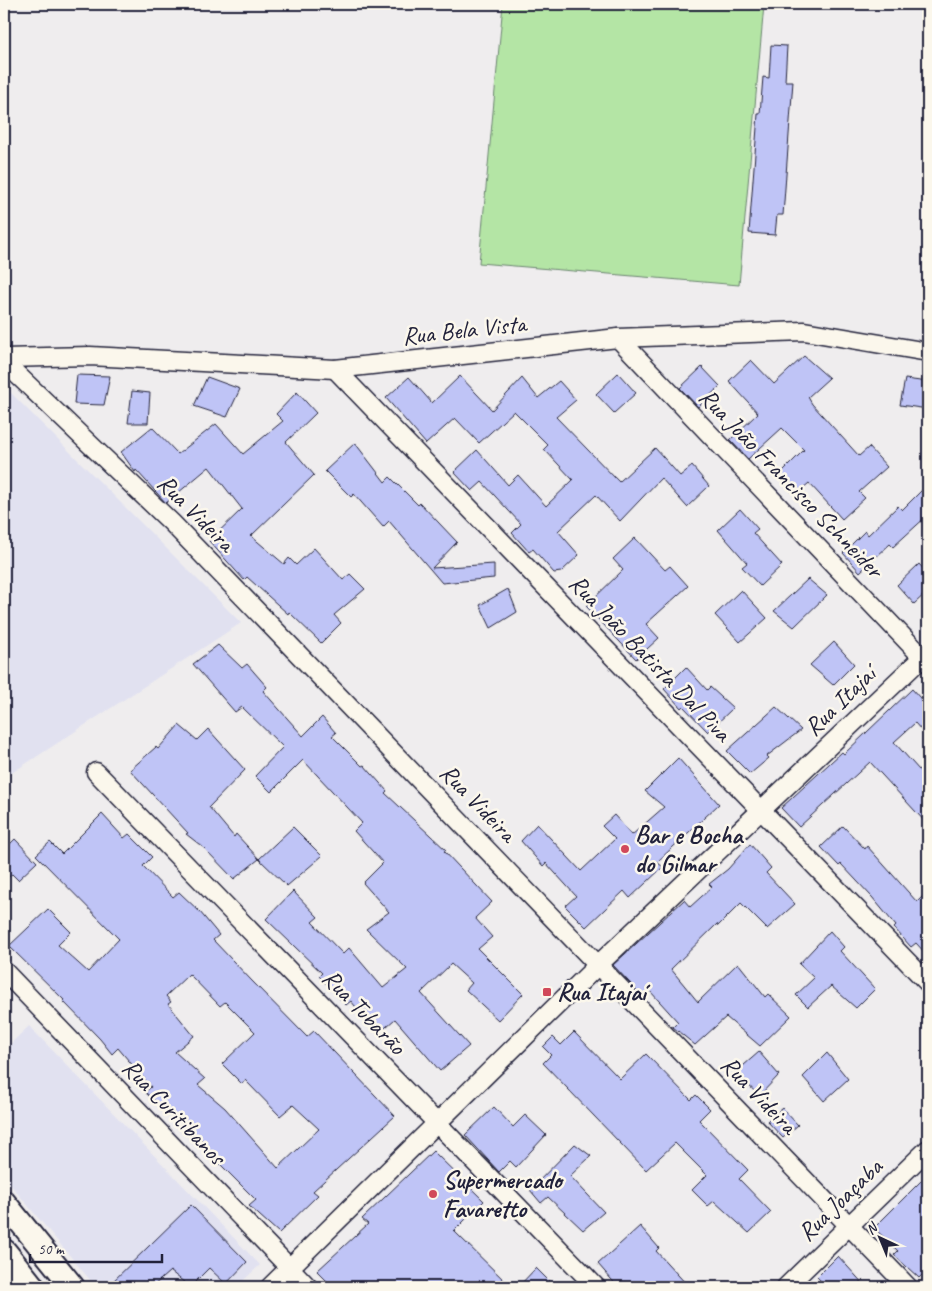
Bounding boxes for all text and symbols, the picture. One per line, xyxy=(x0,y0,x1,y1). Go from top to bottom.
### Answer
street label: Rua Bela Vista xyxy=(401,307,530,352)
street label: Rua João Francisco Schneider xyxy=(692,381,892,587)
street label: Rua Videira xyxy=(150,467,243,560)
street label: Rua João Batista Dal Piva xyxy=(562,568,740,750)
street label: Rua Itajaí xyxy=(797,655,886,743)
street label: Rua Videira xyxy=(433,757,525,851)
place label: Bar e Bocha do Gilmar xyxy=(635,819,744,880)
marker: Bar e Bocha do Gilmar xyxy=(619,843,631,855)
street label: Rua Tubarão xyxy=(315,962,413,1062)
place label: Rua Itajaí xyxy=(557,976,651,1008)
marker: Rua Itajaí xyxy=(541,986,553,998)
street label: Rua Videira xyxy=(714,1049,806,1143)
street label: Rua Curitibanos xyxy=(115,1052,234,1174)
street label: Rua Joaçaba xyxy=(791,1150,891,1248)
place label: Supermercado Favaretto xyxy=(443,1164,565,1225)
marker: Supermercado Favaretto xyxy=(427,1188,439,1200)
north arrow xyxy=(854,1214,904,1264)
text: N xyxy=(862,1218,882,1238)
scale bar xyxy=(30,1231,162,1263)
text: 50 m xyxy=(38,1240,65,1259)

